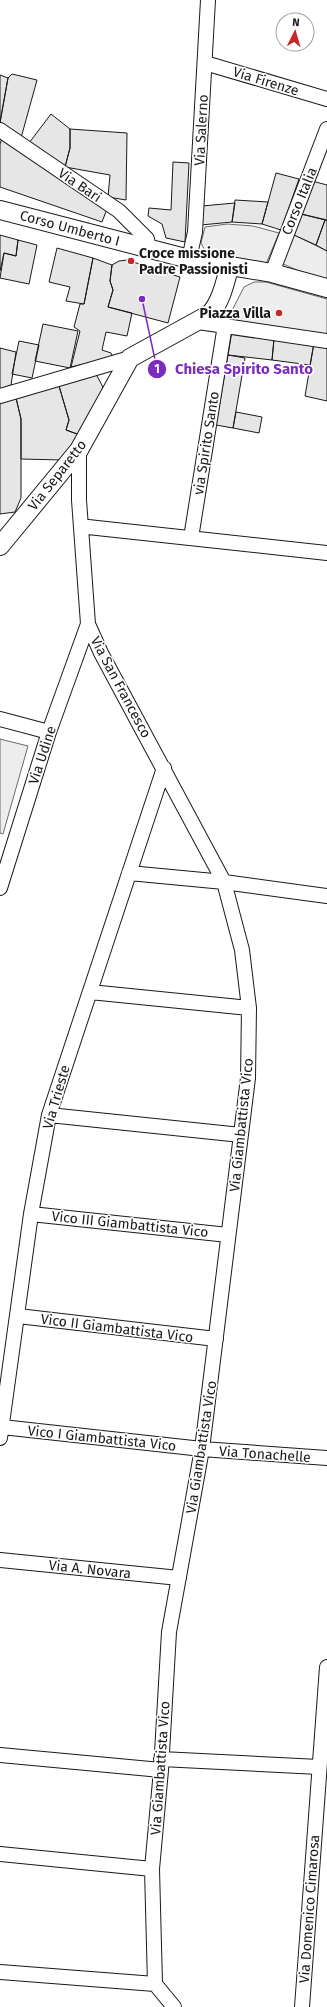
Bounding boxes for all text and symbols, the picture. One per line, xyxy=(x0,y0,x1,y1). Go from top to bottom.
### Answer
north arrow xyxy=(275,12,315,52)
text: N xyxy=(292,16,300,29)
street label: Via Firenze xyxy=(231,63,301,100)
street label: Via Salerno xyxy=(191,94,212,166)
street label: Via Bari xyxy=(55,165,105,206)
street label: Corso Italia xyxy=(278,165,321,238)
street label: Corso Umberto I xyxy=(18,207,122,250)
place label: Croce missione Padre Passionisti xyxy=(139,245,248,278)
marker: Croce missione Padre Passionisti xyxy=(126,256,136,266)
place label: Piazza Villa xyxy=(200,305,271,322)
marker: Piazza Villa xyxy=(274,308,284,318)
callout: Chiesa Spirito Santo xyxy=(147,356,321,383)
text: Chiesa Spirito Santo xyxy=(175,360,313,378)
text: 1 xyxy=(154,362,160,376)
street label: via Spirito Santo xyxy=(190,390,223,496)
street label: Via Separetto xyxy=(25,437,90,514)
street label: Via San Francesco xyxy=(87,634,154,741)
street label: Via Udine xyxy=(25,724,60,787)
street label: Via Giambattista Vico xyxy=(226,1057,257,1193)
street label: Via Trieste xyxy=(39,1063,74,1131)
street label: Vico III Giambattista Vico xyxy=(51,1208,209,1241)
street label: Vico II Giambattista Vico xyxy=(40,1311,194,1346)
street label: Via Giambattista Vico xyxy=(183,1379,220,1515)
street label: Vico I Giambattista Vico xyxy=(27,1422,177,1455)
street label: Via Tonachelle xyxy=(219,1443,311,1466)
street label: Via A. Novara xyxy=(48,1557,132,1582)
street label: Via Giambattista Vico xyxy=(147,1700,174,1836)
street label: Via Domenico Cimarosa xyxy=(296,1834,323,1984)

